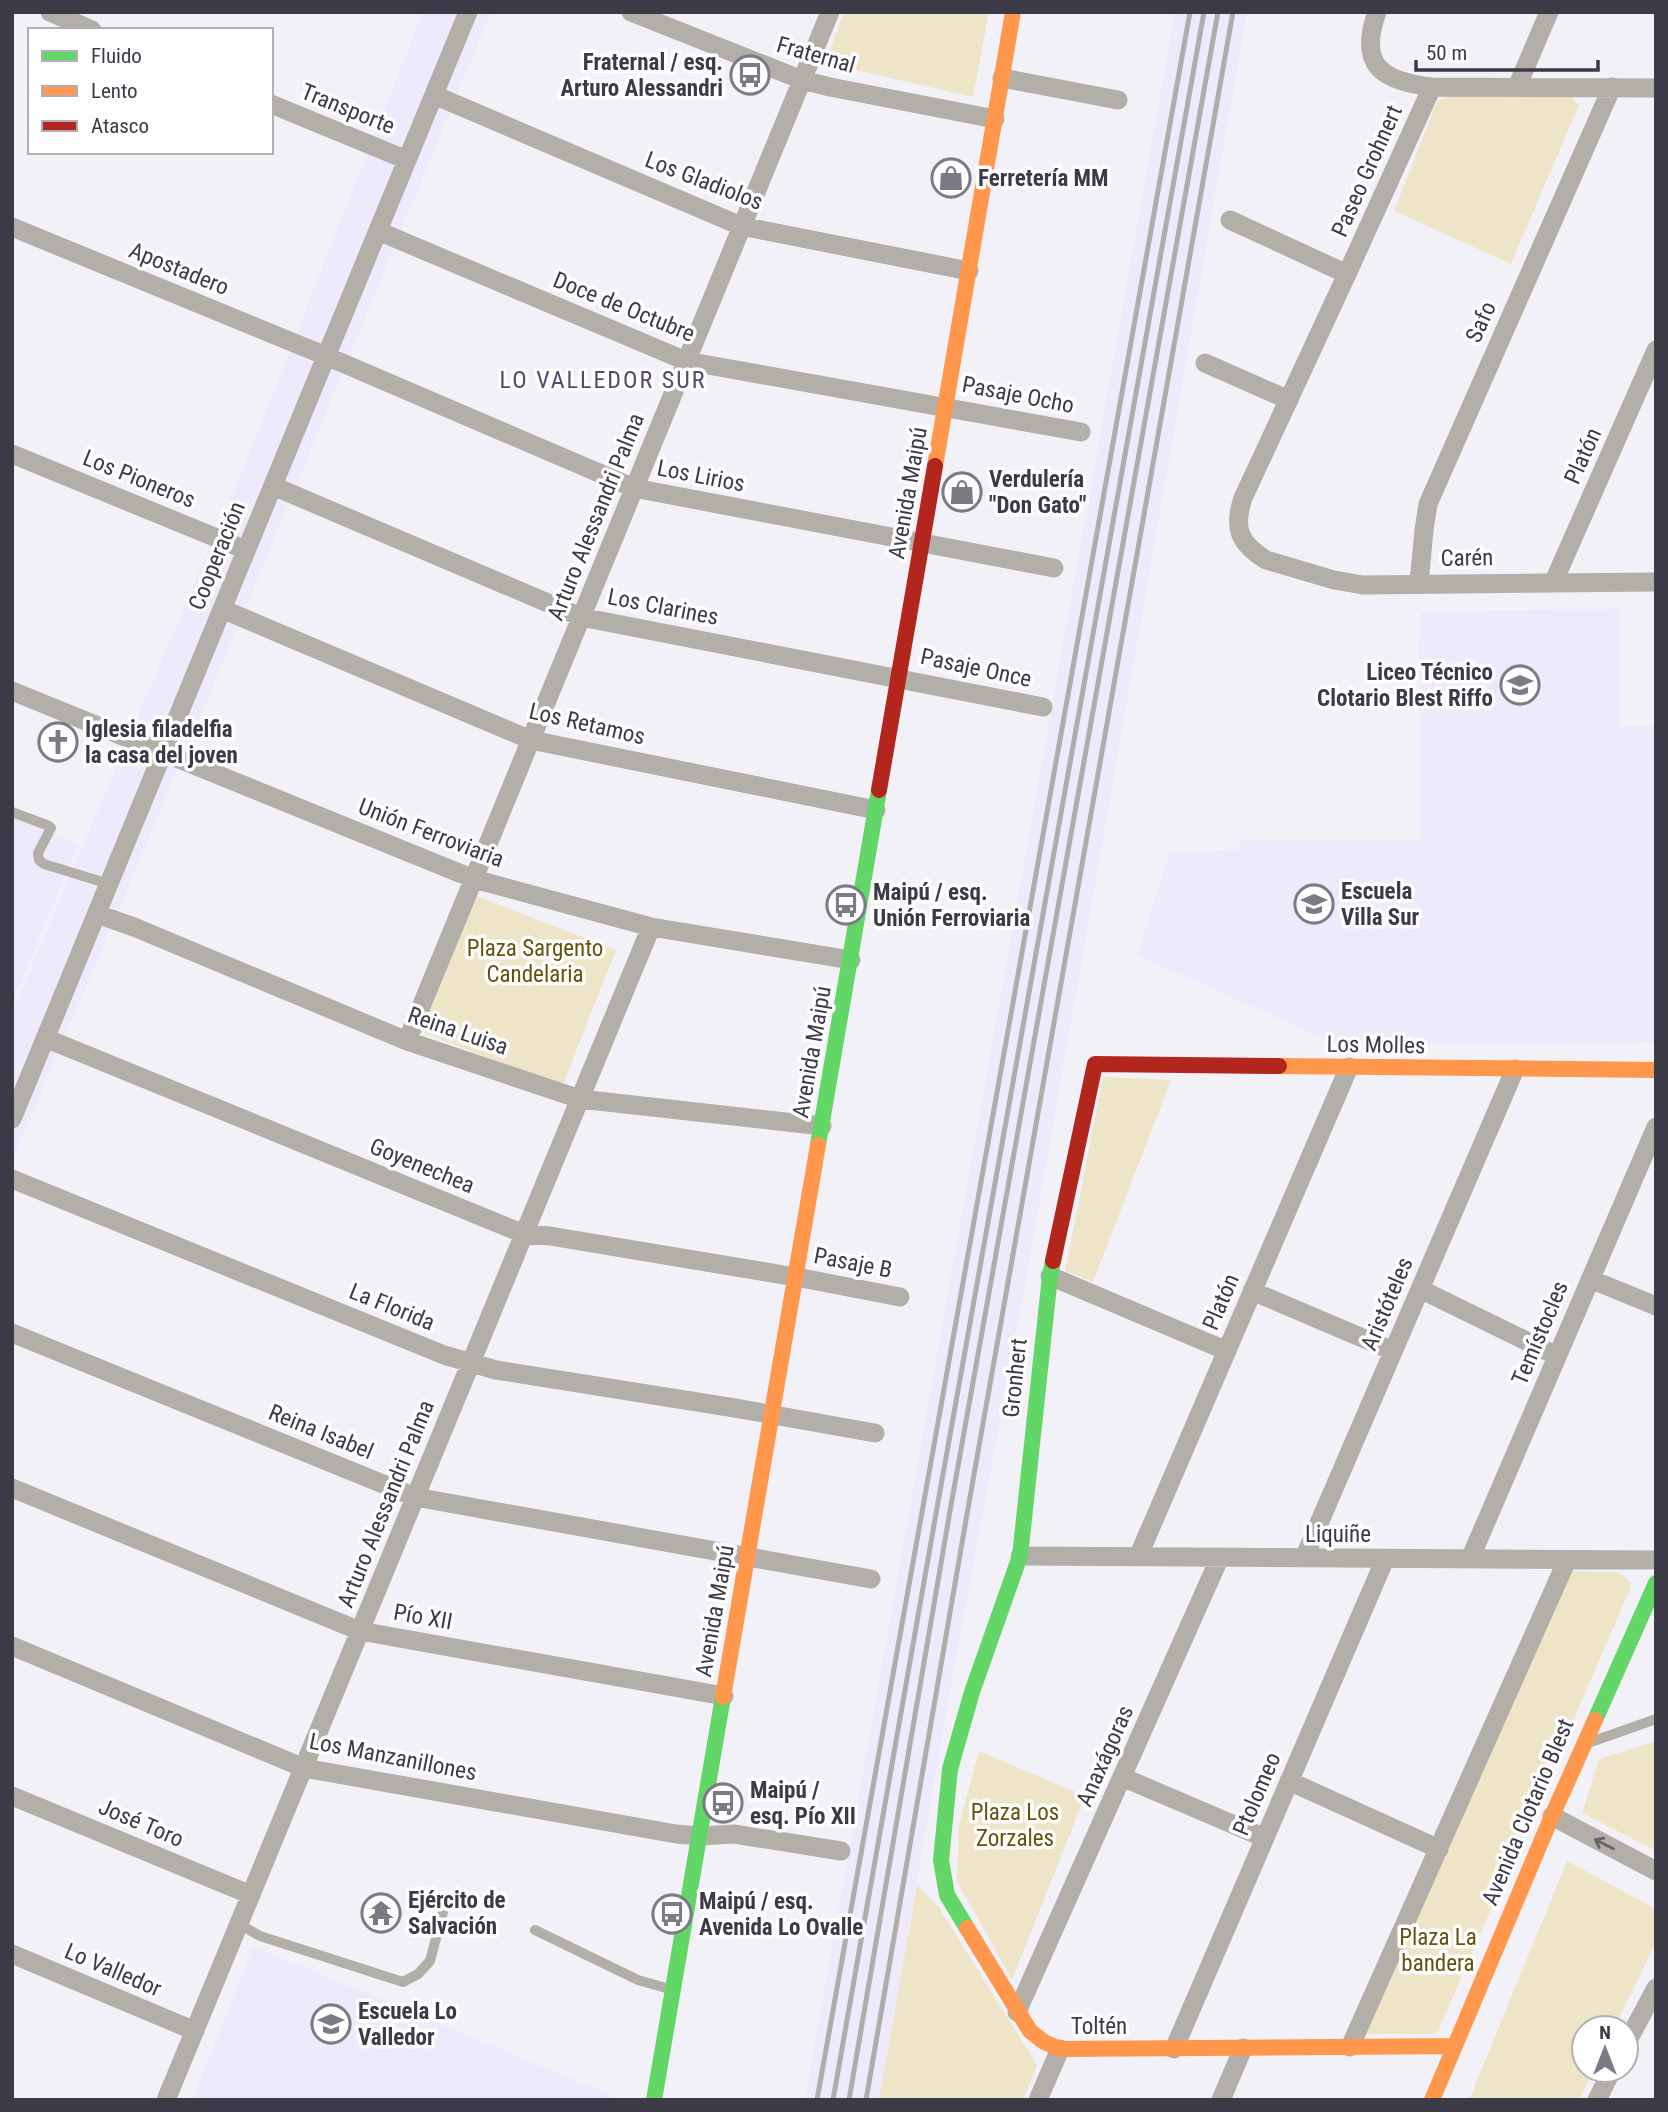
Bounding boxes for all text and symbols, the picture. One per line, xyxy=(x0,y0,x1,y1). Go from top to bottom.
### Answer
legend xyxy=(28,28,273,154)
scale bar xyxy=(1416,28,1598,72)
street label: Fraternal xyxy=(774,31,858,79)
text: 50 m xyxy=(1426,41,1467,65)
text: Fluido xyxy=(91,44,142,68)
place label: Fraternal / esq. Arturo Alessandri xyxy=(560,49,723,102)
bus stop icon: Fraternal / esq. Arturo Alessandri xyxy=(729,54,771,96)
street label: Transporte xyxy=(297,78,399,140)
text: Lento xyxy=(91,79,138,103)
street label: Paseo Grohnert xyxy=(1326,101,1408,241)
text: Atasco xyxy=(91,114,149,138)
street label: Los Gladiolos xyxy=(641,146,767,216)
shop icon: Ferretería MM xyxy=(930,157,972,199)
place label: Ferretería MM xyxy=(978,165,1108,192)
street label: Apostadero xyxy=(125,237,233,301)
street label: Doce de Octubre xyxy=(549,266,699,348)
street label: Safo xyxy=(1460,297,1502,347)
district label: LO VALLEDOR SUR xyxy=(500,366,706,394)
street label: Pasaje Ocho xyxy=(960,371,1076,419)
street label: Arturo Alessandri Palma xyxy=(542,409,650,625)
street label: Platón xyxy=(1559,424,1607,488)
street label: Avenida Maipú xyxy=(883,425,933,561)
street label: Los Pioneros xyxy=(79,444,199,514)
street label: Los Lirios xyxy=(655,454,747,498)
place label: Verdulería "Don Gato" xyxy=(989,466,1086,519)
shop icon: Verdulería "Don Gato" xyxy=(941,471,983,513)
street label: Cooperación xyxy=(183,498,251,614)
street label: Carén xyxy=(1440,544,1494,572)
street label: Los Clarines xyxy=(605,583,721,631)
street label: Pasaje Once xyxy=(918,643,1034,693)
place label: Liceo Técnico Clotario Blest Riffo xyxy=(1317,659,1493,712)
school or university icon: Liceo Técnico Clotario Blest Riffo xyxy=(1499,664,1541,706)
street label: Los Retamos xyxy=(526,698,648,750)
place label: Iglesia filadelfia la casa del joven xyxy=(85,716,238,769)
church icon: Iglesia filadelfia la casa del joven xyxy=(37,721,79,763)
street label: Unión Ferroviaria xyxy=(355,793,507,873)
place label: Escuela Villa Sur xyxy=(1341,878,1420,931)
place label: Maipú / esq. Unión Ferroviaria xyxy=(873,879,1030,932)
school or university icon: Escuela Villa Sur xyxy=(1293,883,1335,925)
bus stop icon: Maipú / esq. Unión Ferroviaria xyxy=(825,884,867,926)
park label: Plaza Sargento Candelaria xyxy=(467,935,603,988)
street label: Avenida Maipú xyxy=(787,984,837,1120)
street label: Reina Luisa xyxy=(404,1001,512,1061)
street label: Los Molles xyxy=(1326,1031,1426,1059)
street label: Goyenechea xyxy=(366,1133,478,1199)
street label: Pasaje B xyxy=(812,1242,894,1284)
street label: Aristóteles xyxy=(1355,1253,1419,1355)
street label: Platón xyxy=(1197,1270,1245,1334)
street label: Temístocles xyxy=(1506,1277,1574,1389)
street label: La Florida xyxy=(345,1278,439,1336)
street label: Gronhert xyxy=(997,1337,1033,1419)
street label: Arturo Alessandri Palma xyxy=(332,1396,440,1612)
street label: Reina Isabel xyxy=(265,1399,377,1465)
street label: Liquiñe xyxy=(1305,1521,1371,1548)
street label: Avenida Maipú xyxy=(690,1543,740,1679)
street label: Pío XII xyxy=(392,1599,454,1635)
street label: Anaxágoras xyxy=(1071,1701,1139,1811)
street label: Avenida Clotario Blest xyxy=(1476,1715,1580,1909)
street label: Los Manzanillones xyxy=(307,1728,479,1786)
street label: Ptolomeo xyxy=(1227,1748,1287,1840)
place label: Maipú / esq. Pío XII xyxy=(750,1777,856,1830)
bus stop icon: Maipú / esq. Pío XII xyxy=(702,1782,744,1824)
street label: José Toro xyxy=(95,1793,187,1853)
park label: Plaza Los Zorzales xyxy=(971,1799,1059,1852)
one-way arrow xyxy=(1594,1836,1615,1850)
place label: Ejército de Salvación xyxy=(408,1887,506,1940)
place label: Maipú / esq. Avenida Lo Ovalle xyxy=(699,1888,863,1941)
temple icon: Ejército de Salvación xyxy=(360,1892,402,1934)
bus stop icon: Maipú / esq. Avenida Lo Ovalle xyxy=(651,1893,693,1935)
park label: Plaza La bandera xyxy=(1399,1924,1477,1977)
street label: Lo Valledor xyxy=(61,1938,165,2002)
place label: Escuela Lo Valledor xyxy=(358,1998,457,2051)
school or university icon: Escuela Lo Valledor xyxy=(310,2003,352,2045)
street label: Toltén xyxy=(1071,2013,1127,2040)
north arrow xyxy=(1570,2014,1640,2084)
text: N xyxy=(1599,2021,1611,2044)

